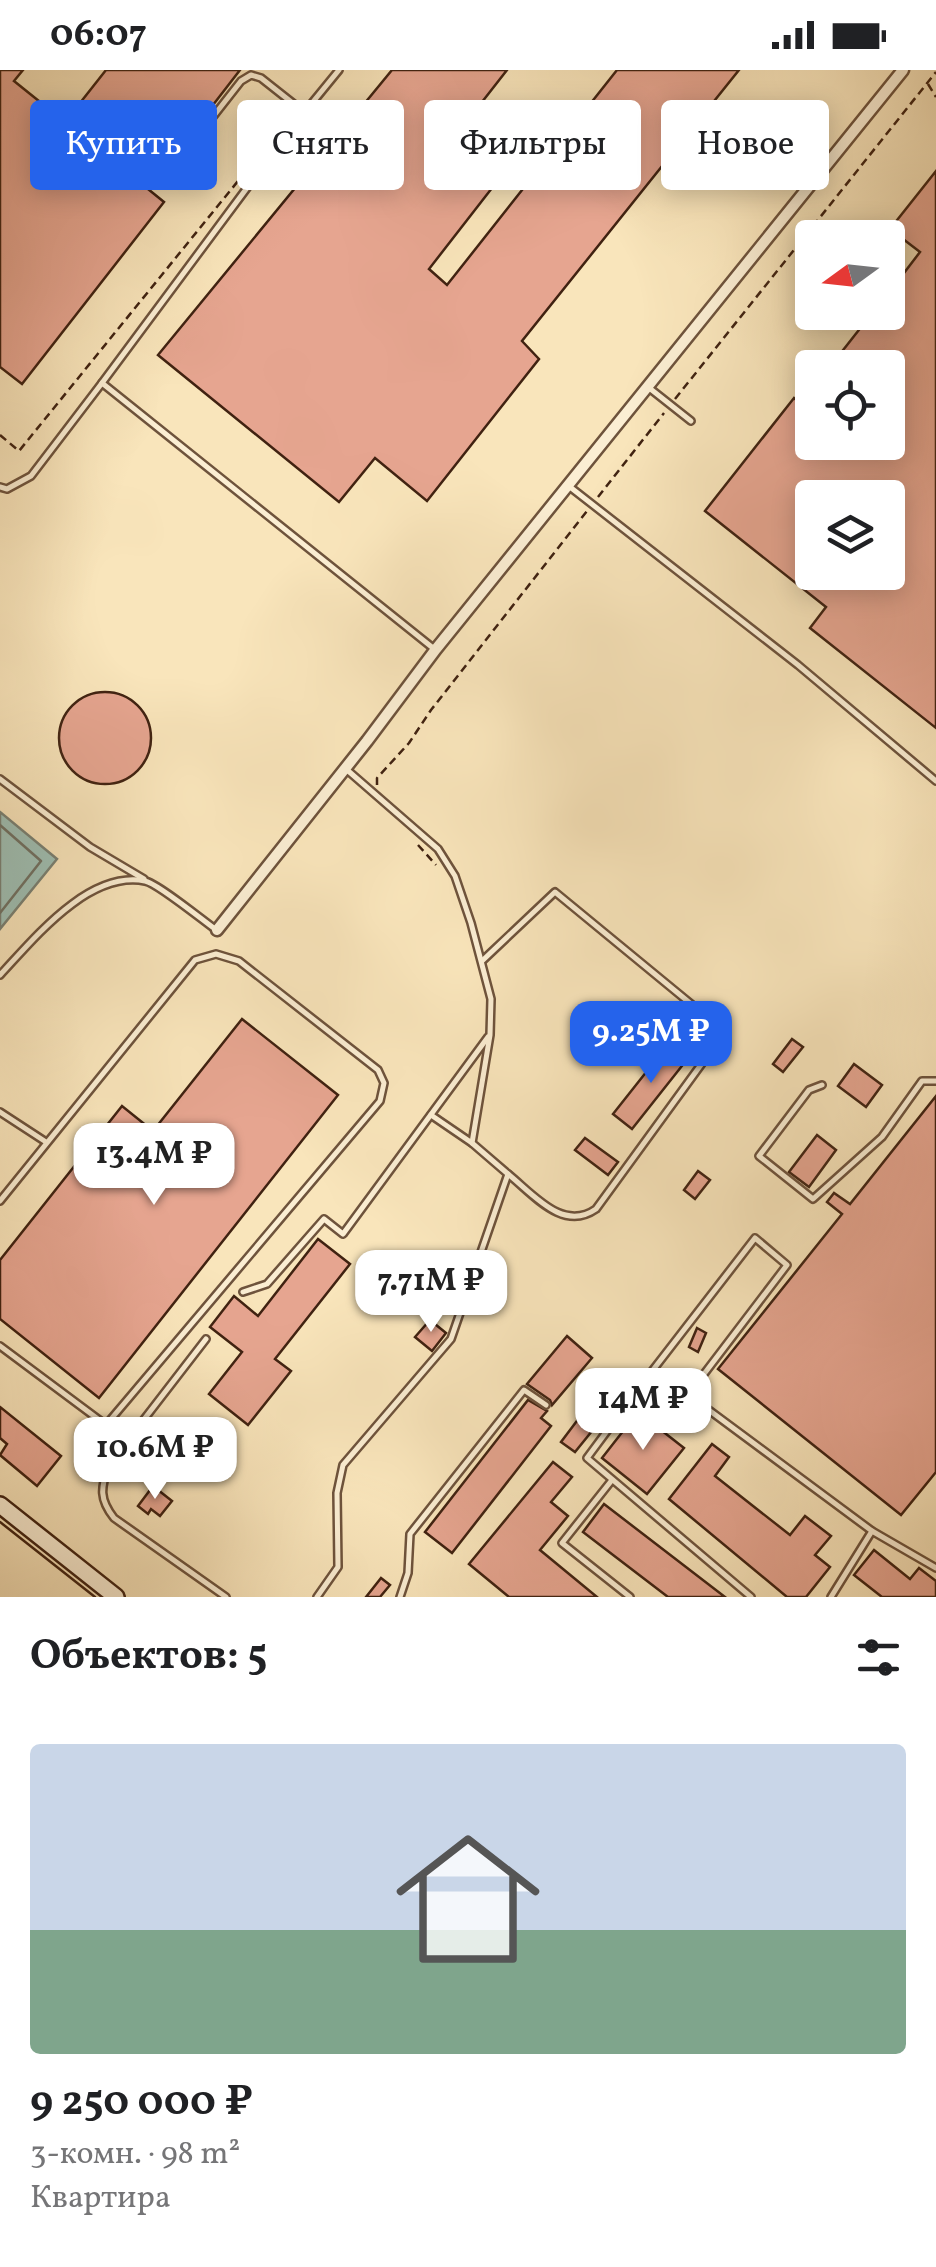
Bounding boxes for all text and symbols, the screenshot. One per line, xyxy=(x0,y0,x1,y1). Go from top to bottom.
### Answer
text: 06:07 xyxy=(50,9,147,62)
chip: Купить xyxy=(30,100,217,190)
chip: Снять xyxy=(237,100,404,190)
chip: Фильтры xyxy=(424,100,641,190)
chip: Новое xyxy=(661,100,829,190)
north arrow xyxy=(795,220,905,330)
map controls xyxy=(795,220,905,590)
button: locate xyxy=(795,350,905,460)
button: layers xyxy=(795,480,905,590)
pin: 9.25M ₽ xyxy=(559,1001,743,1086)
text: 9.25M ₽ xyxy=(592,1011,710,1055)
pin: 13.4M ₽ xyxy=(62,1123,246,1208)
text: 13.4M ₽ xyxy=(96,1133,212,1177)
pin: 7.71M ₽ xyxy=(339,1250,523,1335)
text: 7.71M ₽ xyxy=(377,1260,485,1304)
pin: 14M ₽ xyxy=(573,1368,713,1453)
text: 14M ₽ xyxy=(597,1378,689,1422)
pin: 10.6M ₽ xyxy=(63,1417,247,1502)
text: 10.6M ₽ xyxy=(96,1427,214,1471)
text: Объектов: 5 xyxy=(30,1628,267,1687)
icon: filters xyxy=(851,1630,906,1685)
icon: home xyxy=(378,1809,558,1989)
text: 9 250 000 ₽ xyxy=(30,2074,253,2133)
text: 3-комн. · 98 m² xyxy=(30,2133,240,2177)
text: Квартира xyxy=(30,2177,171,2221)

